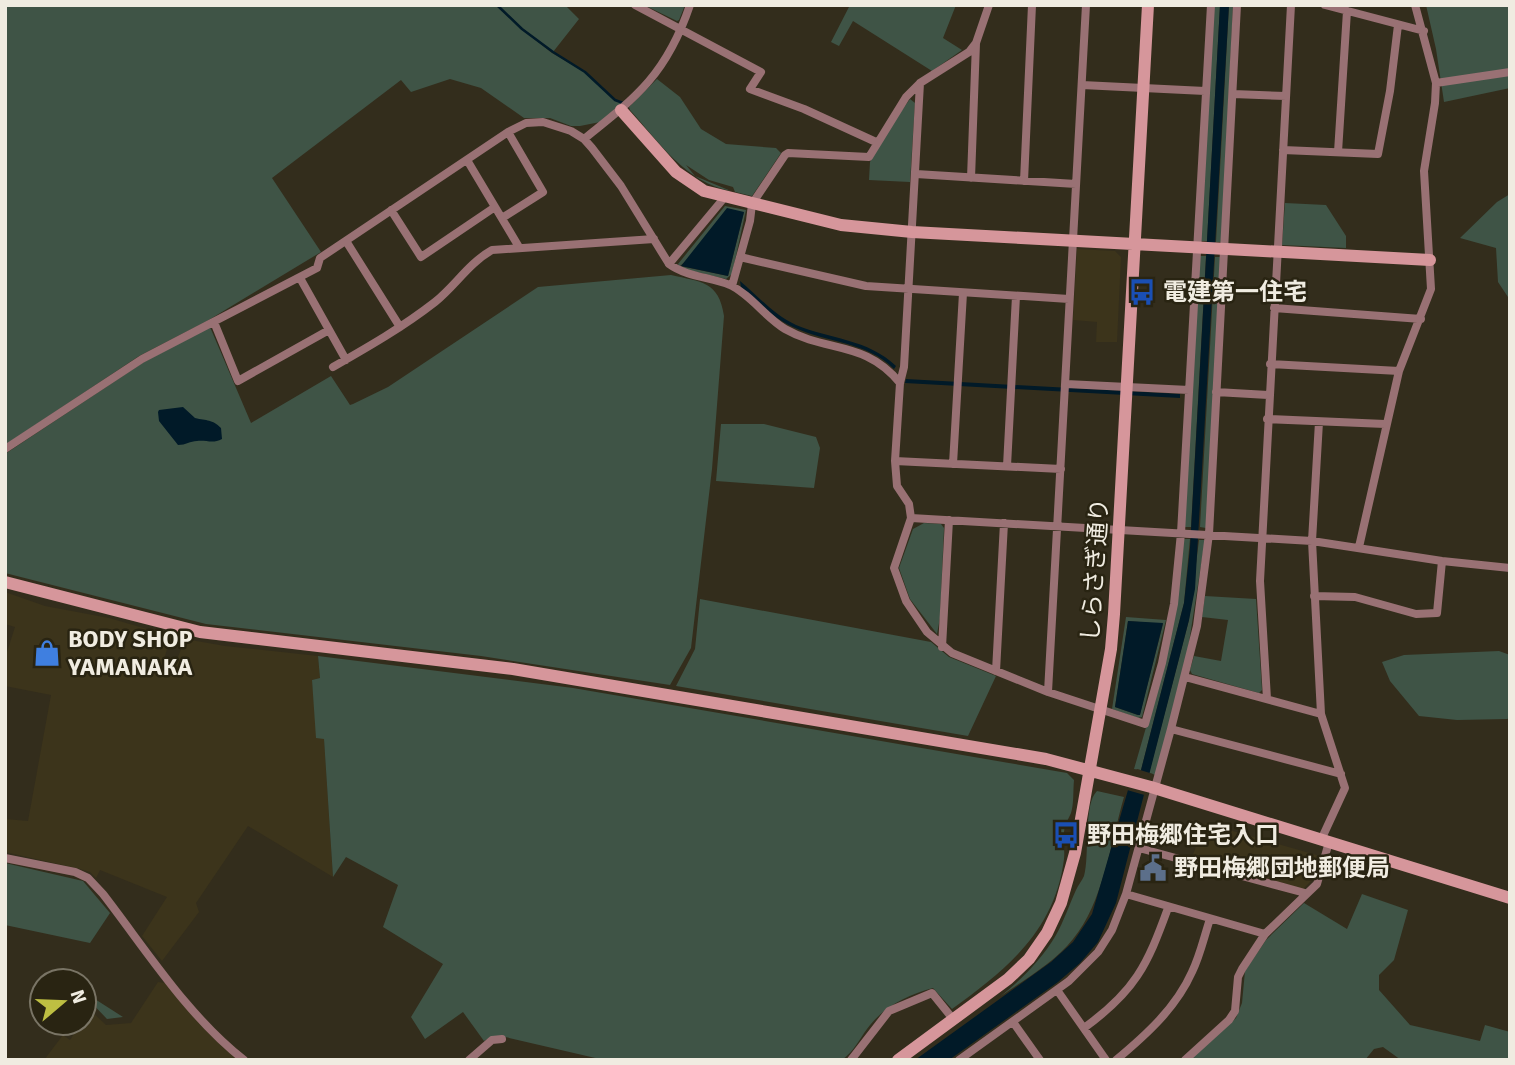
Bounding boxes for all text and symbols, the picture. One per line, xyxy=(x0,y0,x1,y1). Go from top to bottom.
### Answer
bus stop icon: 電建第一住宅 xyxy=(1127,277,1157,307)
place label: 電建第一住宅 xyxy=(1163,277,1307,307)
street label: しらさぎ通り xyxy=(1075,497,1115,643)
place label: BODY SHOP YAMANAKA xyxy=(67,624,193,682)
shop icon: BODY SHOP YAMANAKA xyxy=(32,638,62,668)
bus stop icon: 野田梅郷住宅入口 xyxy=(1051,820,1081,850)
place label: 野田梅郷住宅入口 xyxy=(1087,820,1279,850)
public building icon: 野田梅郷団地郵便局 xyxy=(1138,853,1168,883)
place label: 野田梅郷団地郵便局 xyxy=(1174,853,1390,883)
north arrow xyxy=(28,967,98,1037)
text: N xyxy=(65,987,92,1007)

